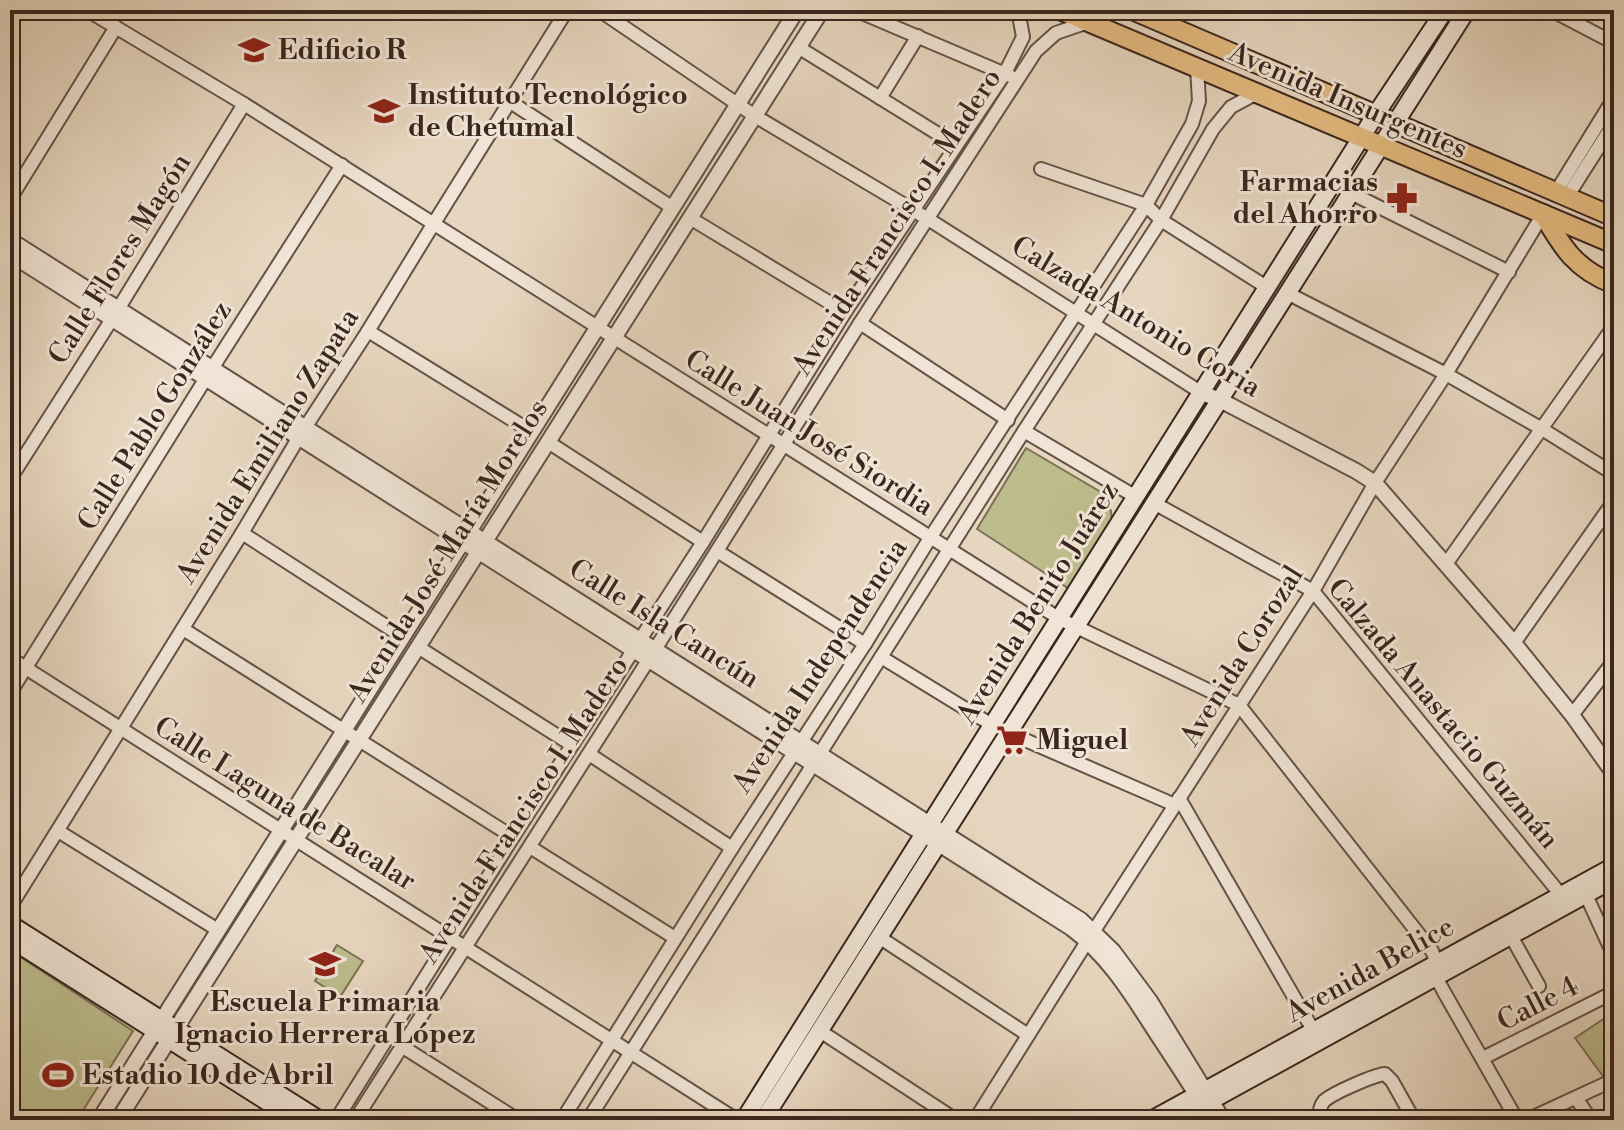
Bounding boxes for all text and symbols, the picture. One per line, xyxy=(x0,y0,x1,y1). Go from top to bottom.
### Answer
school or university icon: Edificio R xyxy=(237,33,271,67)
place label: Edificio R xyxy=(278,33,408,68)
street label: Avenida Insurgentes xyxy=(1223,35,1473,167)
street label: Avenida Francisco I. Madero xyxy=(784,62,1009,383)
place label: Instituto Tecnológico de Chetumal xyxy=(408,78,688,145)
school or university icon: Instituto Tecnológico de Chetumal xyxy=(367,94,401,128)
street label: Calle Flores Magón xyxy=(41,147,199,371)
place label: Farmacias del Ahorro xyxy=(1233,165,1378,232)
pharmacy icon: Farmacias del Ahorro xyxy=(1385,181,1419,215)
street label: Calzada Antonio Coria xyxy=(1005,229,1268,406)
street label: Calle Pablo González xyxy=(70,295,240,537)
street label: Avenida Emiliano Zapata xyxy=(168,301,367,591)
street label: Calle Juan José Siordia xyxy=(678,342,940,524)
street label: Avenida José María Morelos xyxy=(340,393,556,710)
street label: Avenida Benito Juárez xyxy=(949,475,1127,732)
street label: Avenida Independencia xyxy=(724,532,916,800)
street label: Calle Isla Cancún xyxy=(562,551,766,697)
street label: Avenida Corozal xyxy=(1172,560,1311,753)
street label: Calzada Anastacio Guzmán xyxy=(1320,572,1567,857)
street label: Avenida Francisco I. Madero xyxy=(411,650,636,971)
street label: Calle Laguna de Bacalar xyxy=(148,709,422,899)
supermarket icon: Miguel xyxy=(995,723,1029,757)
place label: Miguel xyxy=(1036,723,1128,758)
street label: Avenida Belice xyxy=(1279,909,1460,1031)
school or university icon: Escuela Primaria Ignacio Herrera López xyxy=(308,947,342,981)
street label: Calle 4 xyxy=(1491,969,1585,1039)
place label: Escuela Primaria Ignacio Herrera López xyxy=(175,985,475,1052)
sports icon: Estadio 10 de Abril xyxy=(41,1058,75,1092)
place label: Estadio 10 de Abril xyxy=(82,1058,333,1093)

